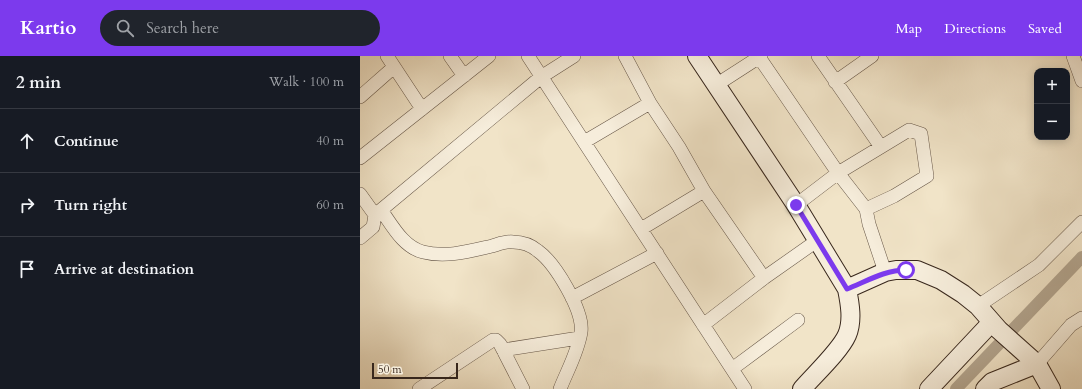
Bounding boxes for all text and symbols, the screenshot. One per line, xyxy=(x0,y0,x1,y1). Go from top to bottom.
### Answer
search box xyxy=(100,10,380,46)
text: Kartio xyxy=(20,15,76,41)
icon: search xyxy=(114,17,136,39)
text: Search here xyxy=(146,18,219,38)
text: Map xyxy=(896,19,922,38)
text: Directions xyxy=(944,19,1006,38)
text: Saved xyxy=(1028,19,1062,38)
map controls xyxy=(1034,68,1070,140)
button: + xyxy=(1034,68,1070,104)
text: 2 min xyxy=(16,71,61,94)
text: Walk · 100 m xyxy=(269,73,344,91)
button: − xyxy=(1034,104,1070,140)
icon: ahead xyxy=(16,130,38,152)
text: Continue xyxy=(54,131,119,151)
text: 40 m xyxy=(316,132,344,150)
icon: right xyxy=(16,194,38,216)
text: Turn right xyxy=(54,195,127,215)
text: 60 m xyxy=(316,196,344,214)
route end xyxy=(787,196,805,214)
icon: arrive xyxy=(16,258,38,280)
text: Arrive at destination xyxy=(54,259,194,279)
route start xyxy=(897,261,915,279)
scale bar xyxy=(372,361,458,380)
text: 50 m xyxy=(378,362,402,377)

